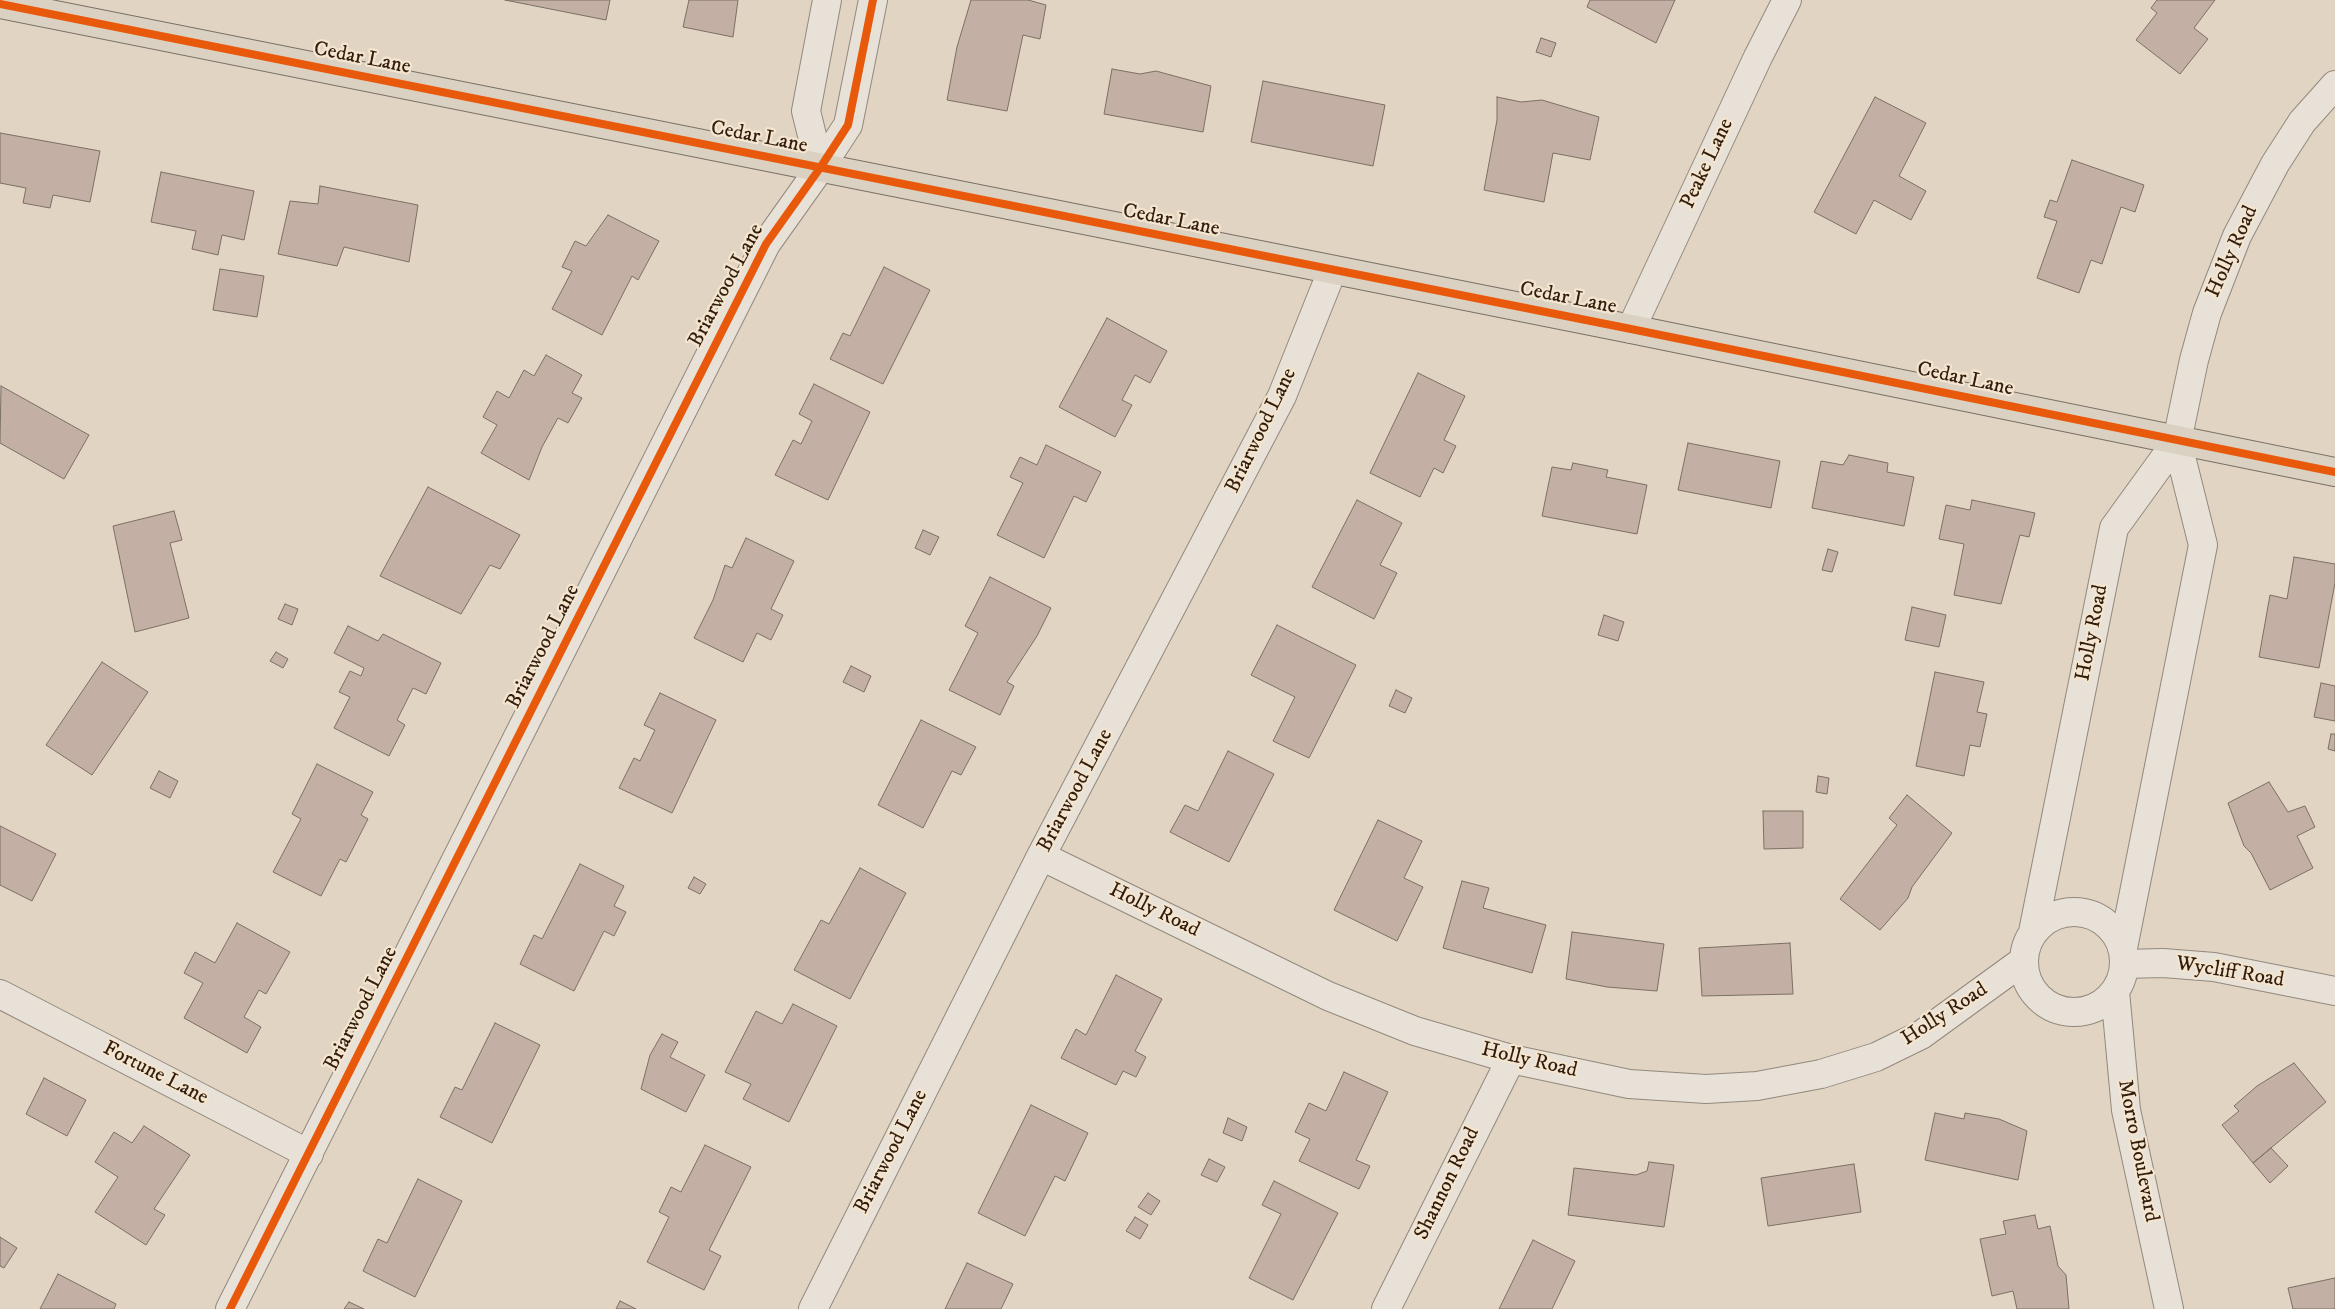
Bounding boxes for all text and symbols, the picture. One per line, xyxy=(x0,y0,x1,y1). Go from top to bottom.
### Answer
street label: Cedar Lane xyxy=(311,37,413,81)
street label: Peake Lane xyxy=(1676,115,1740,213)
street label: Cedar Lane xyxy=(708,116,810,160)
street label: Cedar Lane xyxy=(1120,199,1222,243)
street label: Holly Road xyxy=(2202,202,2264,302)
street label: Briarwood Lane xyxy=(684,220,770,352)
street label: Cedar Lane xyxy=(1517,277,1619,321)
street label: Cedar Lane xyxy=(1914,357,2016,403)
street label: Briarwood Lane xyxy=(1221,364,1303,498)
street label: Briarwood Lane xyxy=(502,581,586,713)
street label: Holly Road xyxy=(2071,583,2115,683)
street label: Briarwood Lane xyxy=(1033,725,1119,857)
street label: Holly Road xyxy=(1105,878,1203,944)
street label: Briarwood Lane xyxy=(320,943,404,1075)
street label: Wycliff Road xyxy=(2174,952,2286,994)
street label: Holly Road xyxy=(1897,978,1993,1052)
street label: Fortune Lane xyxy=(98,1037,212,1111)
street label: Holly Road xyxy=(1479,1038,1579,1084)
street label: Morro Boulevard xyxy=(2111,1078,2163,1224)
street label: Briarwood Lane xyxy=(850,1086,934,1218)
street label: Shannon Road xyxy=(1410,1124,1486,1244)

